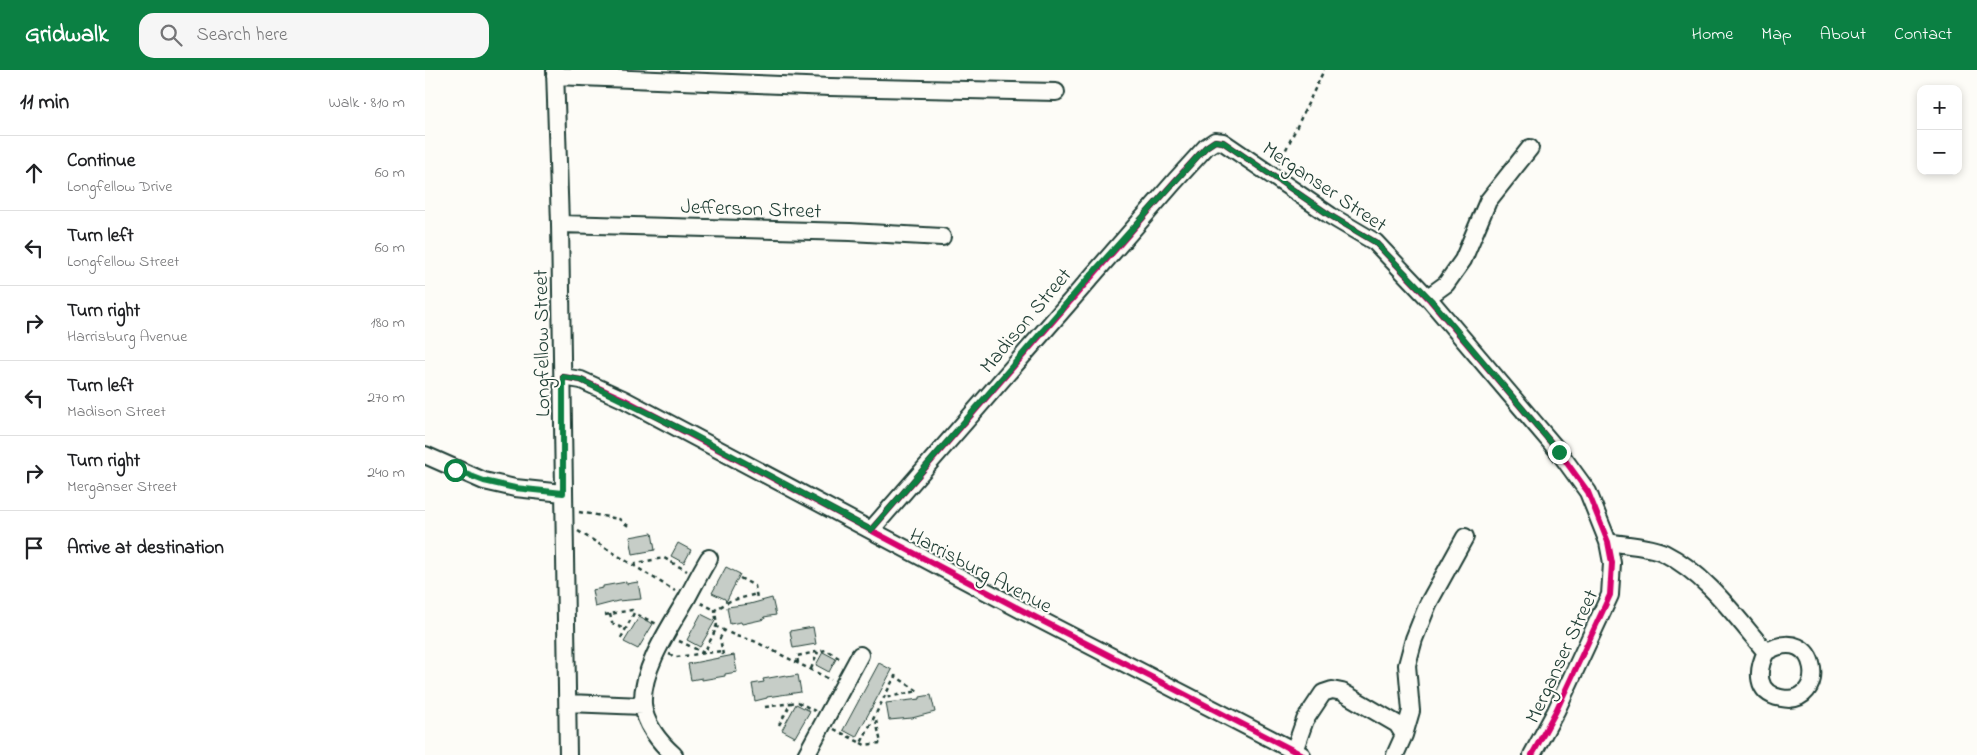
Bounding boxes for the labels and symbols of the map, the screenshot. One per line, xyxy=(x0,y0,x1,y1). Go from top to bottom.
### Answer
street label: Merganser Street xyxy=(1254,135,1392,242)
street label: Jefferson Street xyxy=(680,193,822,227)
street label: Madison Street xyxy=(973,262,1080,381)
street label: Longfellow Street xyxy=(527,269,561,417)
route end xyxy=(1548,441,1571,464)
route start xyxy=(444,459,467,482)
street label: Harrisburg Avenue xyxy=(902,521,1057,624)
street label: Merganser Street xyxy=(1519,585,1609,730)

